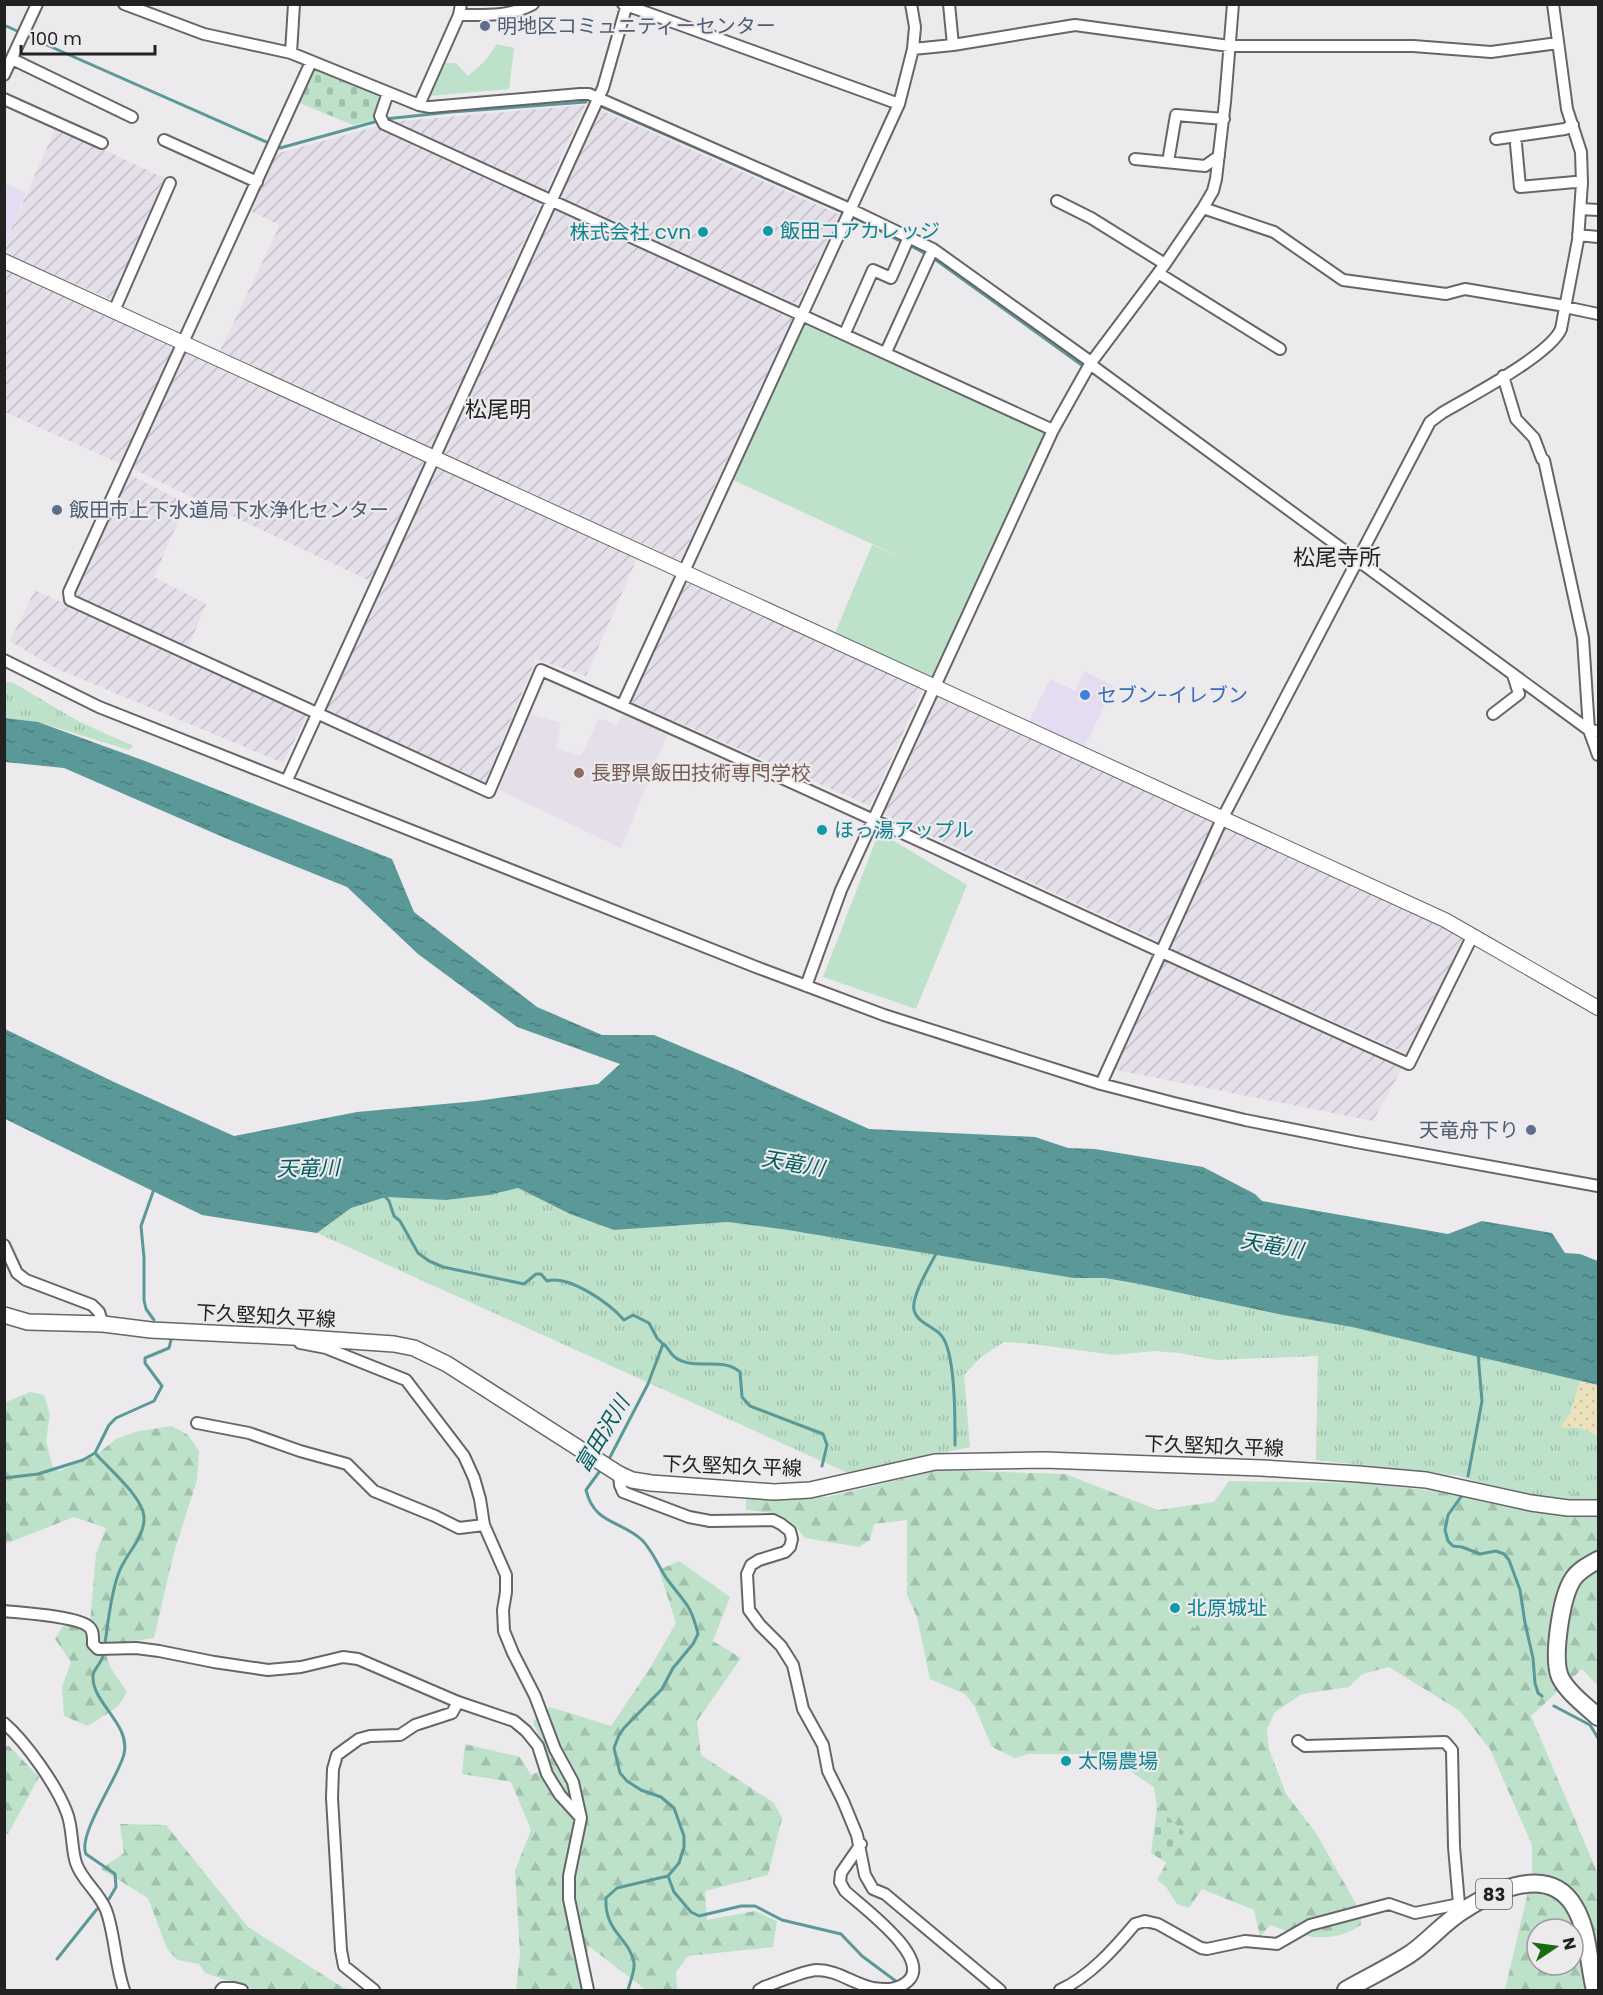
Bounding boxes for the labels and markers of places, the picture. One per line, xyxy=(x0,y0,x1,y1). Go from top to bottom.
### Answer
place label: 明地区コミュニティーセンター xyxy=(497,12,776,40)
marker: 明地区コミュニティーセンター xyxy=(478,19,492,33)
place label: 飯田コアカレッジ xyxy=(780,217,940,245)
place label: 株式会社 cvn xyxy=(570,218,691,246)
marker: 飯田コアカレッジ xyxy=(761,224,775,238)
marker: 株式会社 cvn xyxy=(696,225,710,239)
place label: 飯田市上下水道局下水浄化センター xyxy=(69,496,389,524)
marker: 飯田市上下水道局下水浄化センター xyxy=(50,503,64,517)
place label: セブン-イレブン xyxy=(1097,681,1248,709)
marker: セブン-イレブン xyxy=(1078,688,1092,702)
place label: 長野県飯田技術専門学校 xyxy=(591,759,811,787)
marker: 長野県飯田技術専門学校 xyxy=(572,766,586,780)
place label: ほっ湯アップル xyxy=(834,816,974,844)
marker: ほっ湯アップル xyxy=(815,823,829,837)
place label: 天竜舟下り xyxy=(1419,1116,1519,1144)
marker: 天竜舟下り xyxy=(1524,1123,1538,1137)
place label: 北原城址 xyxy=(1187,1594,1267,1622)
marker: 北原城址 xyxy=(1168,1601,1182,1615)
place label: 太陽農場 xyxy=(1078,1747,1158,1775)
marker: 太陽農場 xyxy=(1059,1754,1073,1768)

